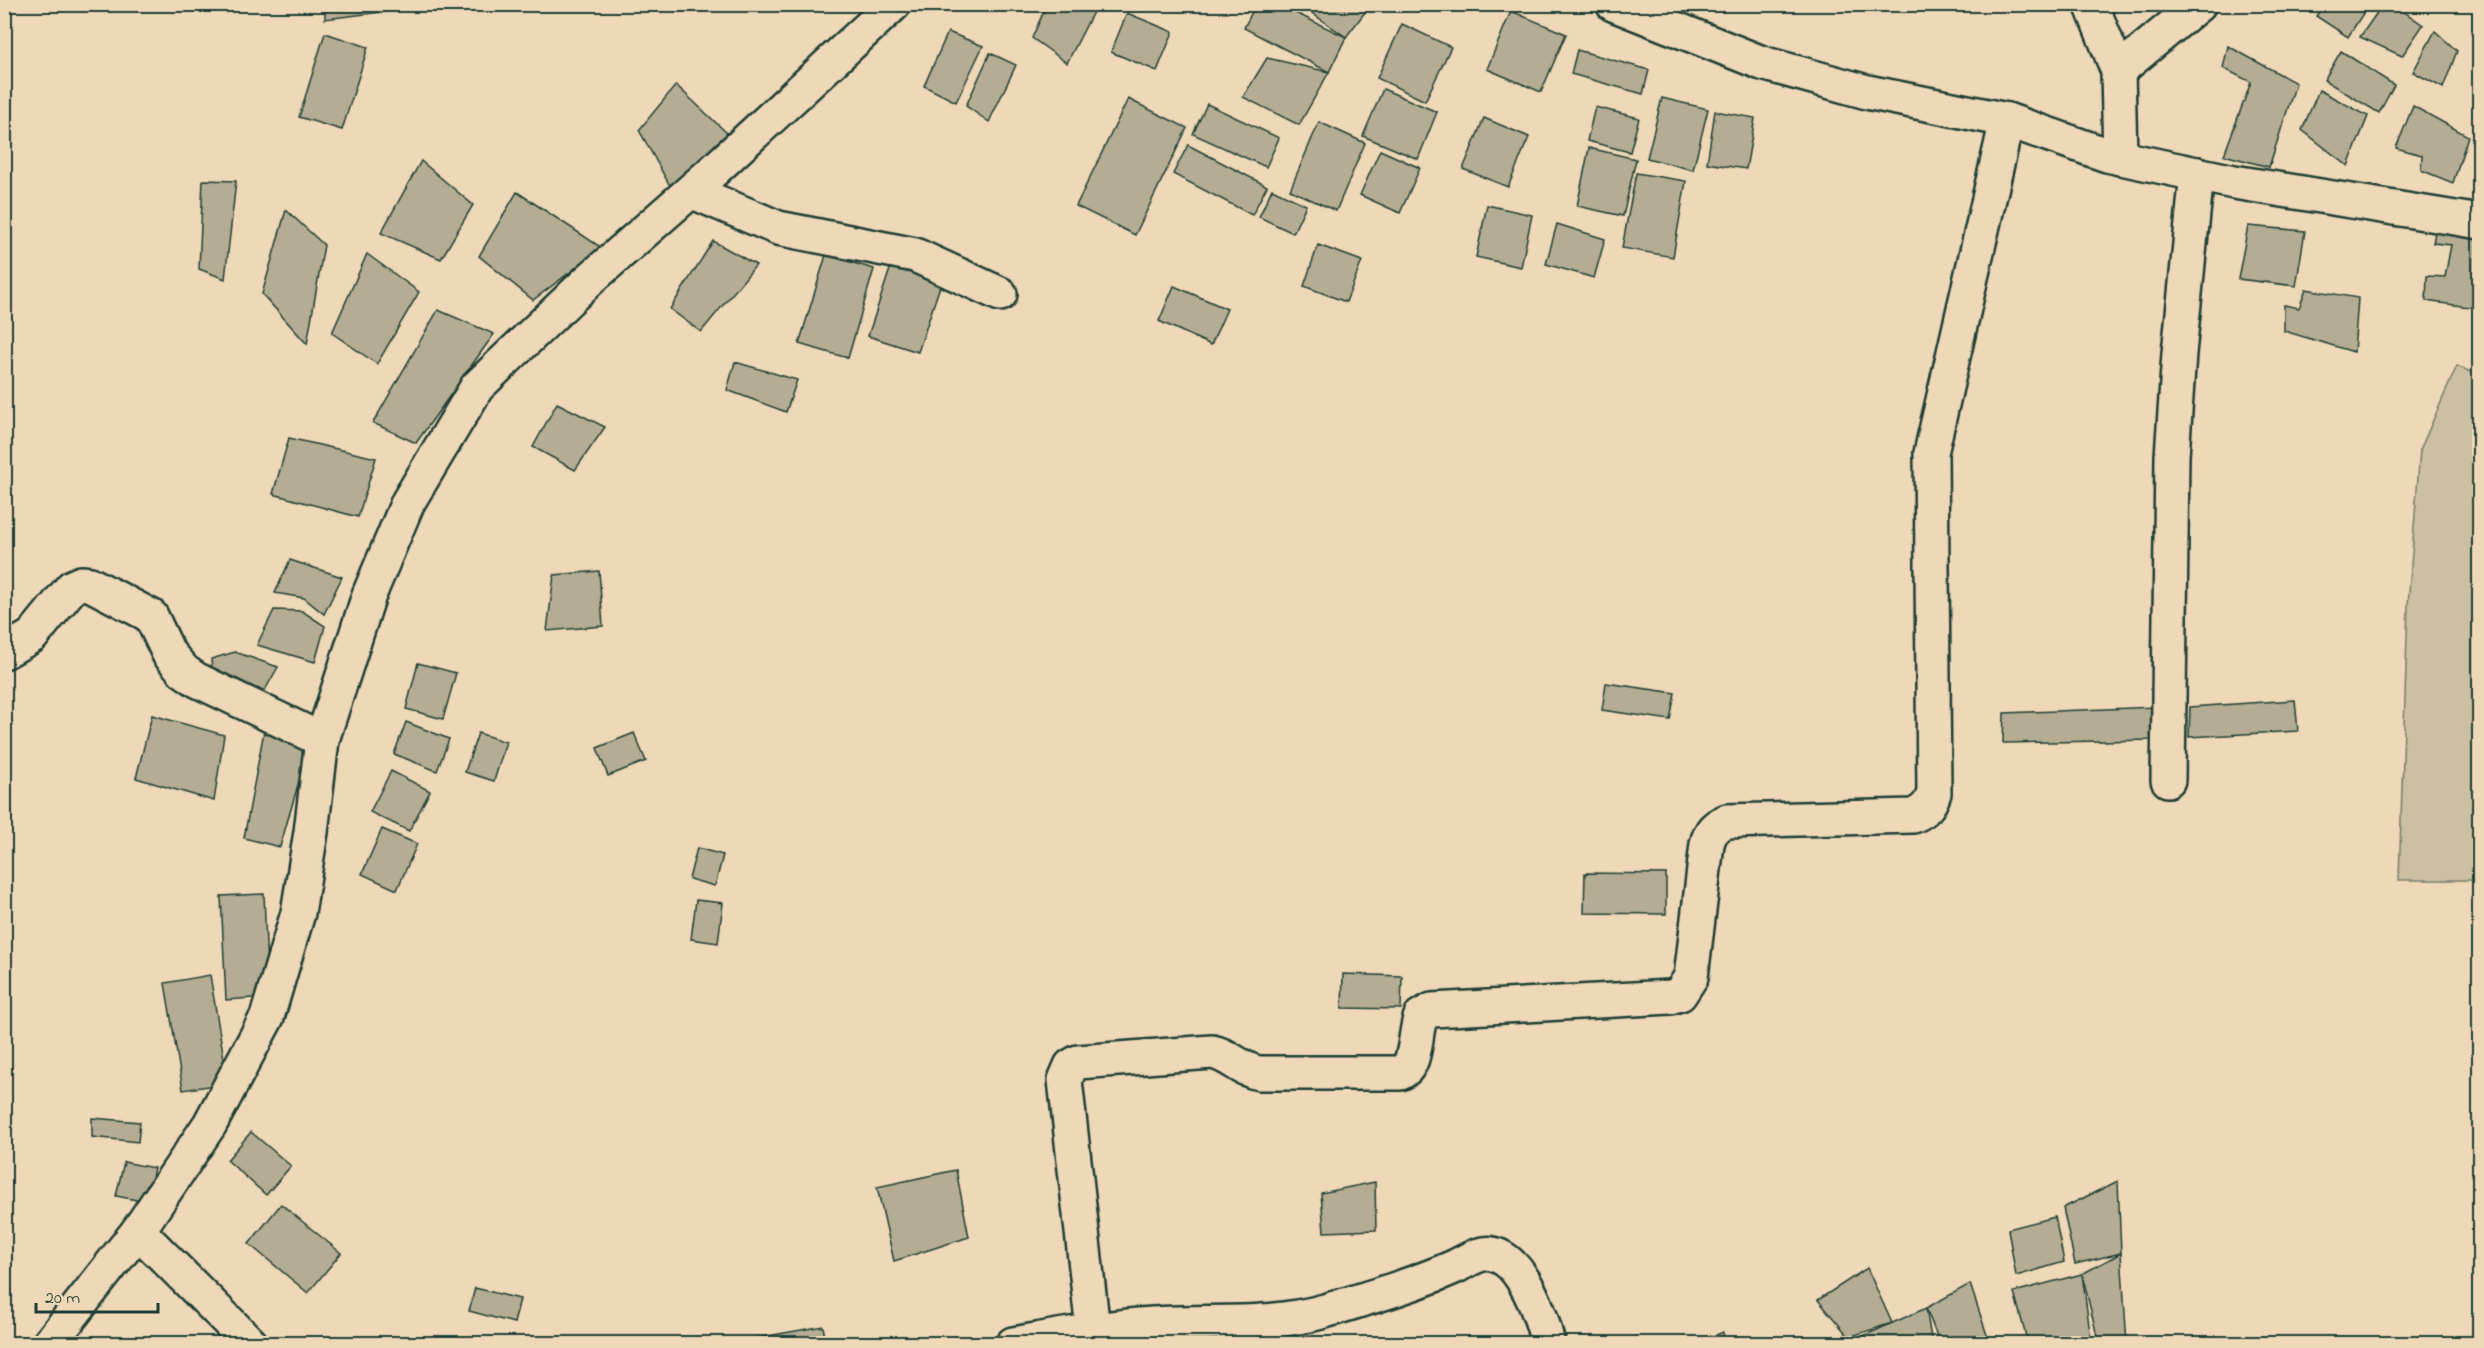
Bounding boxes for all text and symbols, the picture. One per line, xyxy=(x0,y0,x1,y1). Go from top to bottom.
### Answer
scale bar xyxy=(36,1276,158,1314)
text: 20 m xyxy=(45,1286,80,1312)

